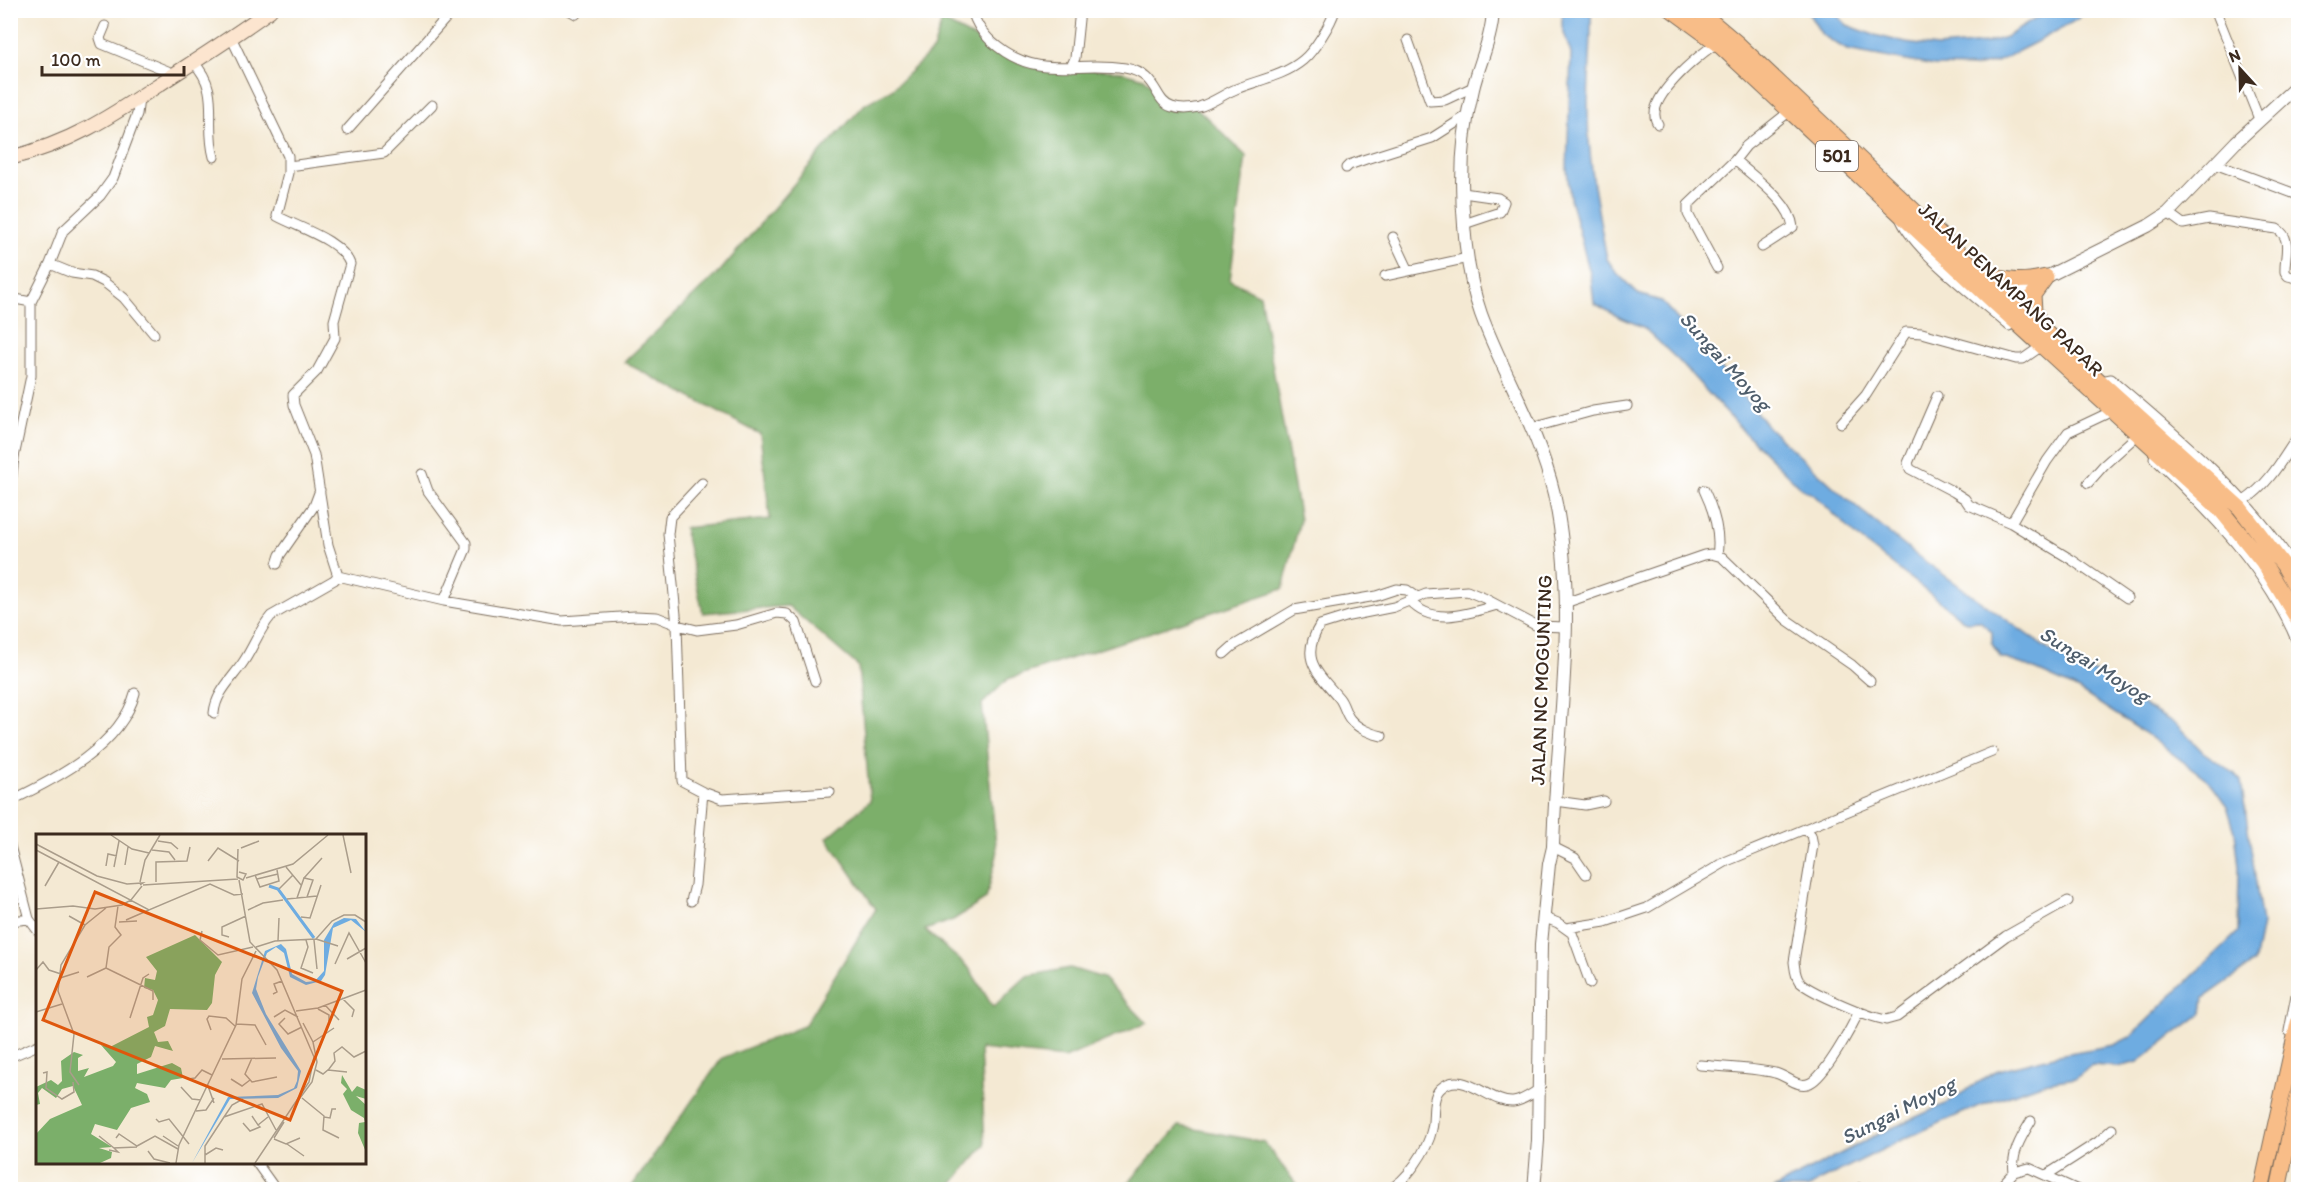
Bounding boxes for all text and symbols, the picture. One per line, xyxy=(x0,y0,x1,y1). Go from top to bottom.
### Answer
scale bar xyxy=(42,39,184,77)
north arrow xyxy=(2210,39,2270,99)
text: N xyxy=(2226,45,2243,66)
text: 100 m xyxy=(51,49,101,71)
road number: 501 xyxy=(1816,141,1858,171)
street label: JALAN PENAMPANG PAPAR xyxy=(1913,197,2109,381)
water label: Sungai Moyog xyxy=(1675,306,1779,417)
street label: JALAN NC MOGUNTING xyxy=(1525,574,1557,786)
water label: Sungai Moyog xyxy=(2035,620,2156,709)
inset map xyxy=(36,834,366,1164)
water label: Sungai Moyog xyxy=(1837,1069,1961,1150)

